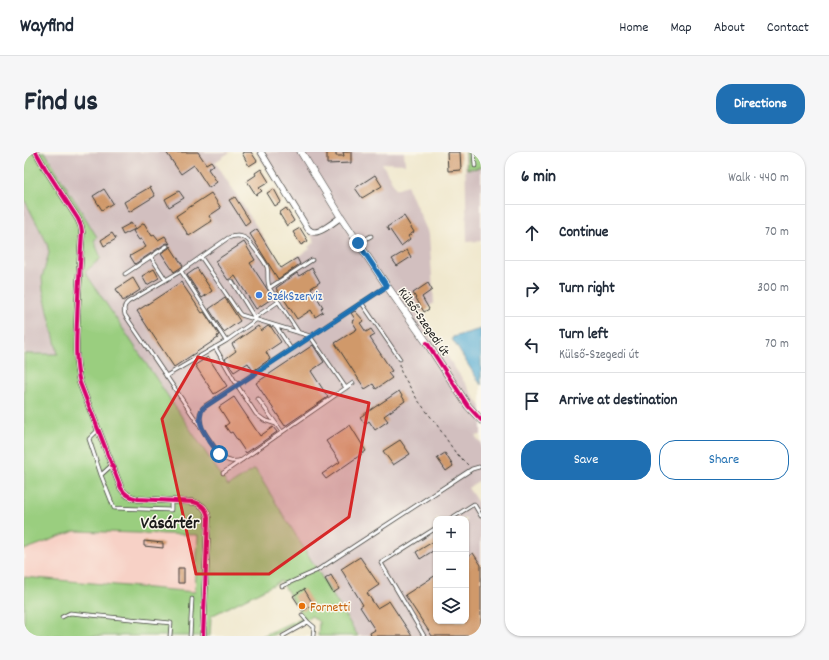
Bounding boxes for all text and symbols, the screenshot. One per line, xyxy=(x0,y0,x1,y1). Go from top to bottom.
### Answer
text: Wayfind xyxy=(20,14,74,41)
text: Home xyxy=(619,18,648,38)
text: Map xyxy=(670,18,692,38)
text: About xyxy=(714,18,745,38)
text: Contact xyxy=(767,18,809,38)
text: Find us xyxy=(24,84,98,124)
button: Directions xyxy=(716,84,805,124)
text: 6 min xyxy=(521,166,556,190)
text: Walk · 440 m xyxy=(728,169,789,188)
icon: ahead xyxy=(521,222,543,244)
text: Continue xyxy=(559,222,608,244)
text: 70 m xyxy=(765,223,789,242)
route end xyxy=(349,234,367,252)
icon: right xyxy=(521,278,543,300)
text: Turn right xyxy=(559,278,615,300)
text: 300 m xyxy=(757,279,789,298)
street label: Külső-Szegedi út xyxy=(392,284,454,361)
place label: SzékSzerviz xyxy=(267,288,323,307)
marker: SzékSzerviz xyxy=(254,290,264,300)
text: Turn left xyxy=(559,324,608,346)
icon: left xyxy=(521,334,543,356)
text: 70 m xyxy=(765,335,789,354)
text: Külső-Szegedi út xyxy=(559,346,639,365)
icon: arrive xyxy=(521,390,543,412)
text: Arrive at destination xyxy=(559,390,677,412)
button: Save xyxy=(521,440,651,480)
button: Share xyxy=(659,440,789,480)
route start xyxy=(210,445,228,463)
district label: Vásártér xyxy=(141,513,200,537)
map controls xyxy=(433,516,469,624)
button: + xyxy=(433,516,469,552)
button: − xyxy=(433,552,469,588)
button: layers xyxy=(433,588,469,624)
place label: Fornetti xyxy=(310,599,351,618)
marker: Fornetti xyxy=(297,601,307,611)

